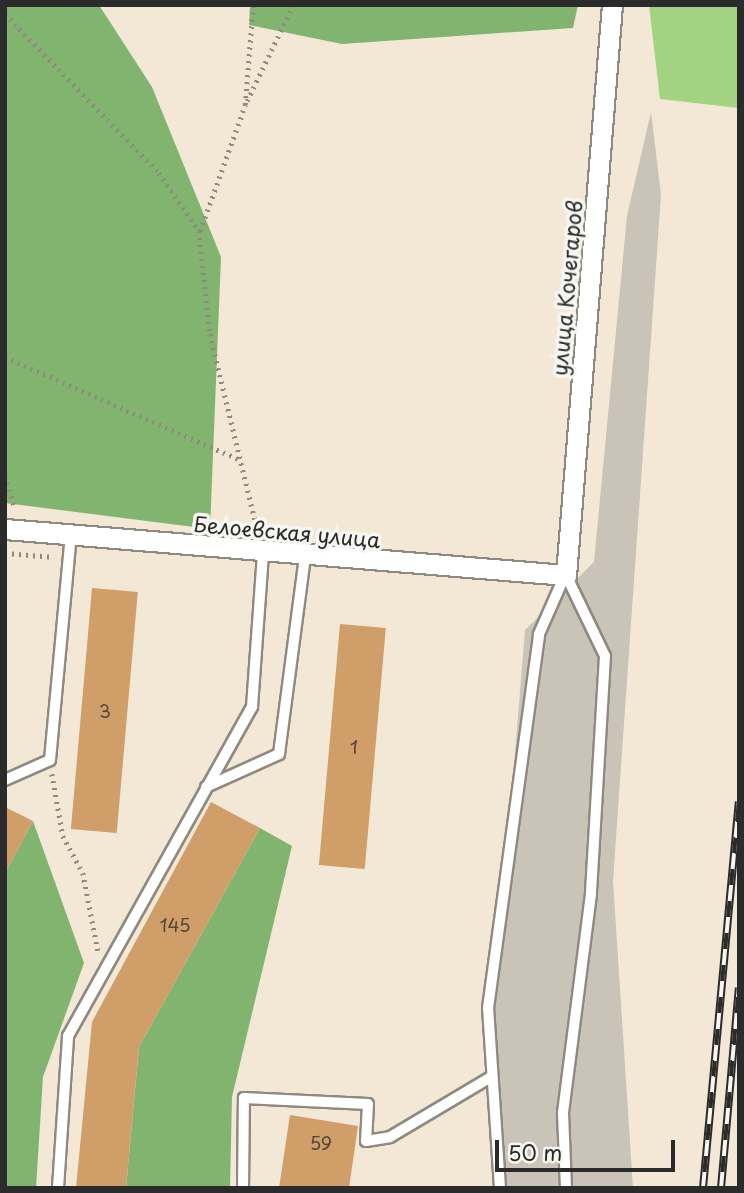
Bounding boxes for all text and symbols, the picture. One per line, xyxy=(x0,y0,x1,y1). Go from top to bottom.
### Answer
street label: улица Кочегаров xyxy=(546,199,586,377)
street label: Белоевская улица xyxy=(192,510,382,552)
house number: 3 xyxy=(99,700,111,722)
house number: 1 xyxy=(350,736,358,758)
house number: 145 xyxy=(159,914,191,936)
scale bar xyxy=(499,1126,679,1170)
house number: 59 xyxy=(310,1132,332,1154)
text: 50 m xyxy=(508,1136,562,1168)

